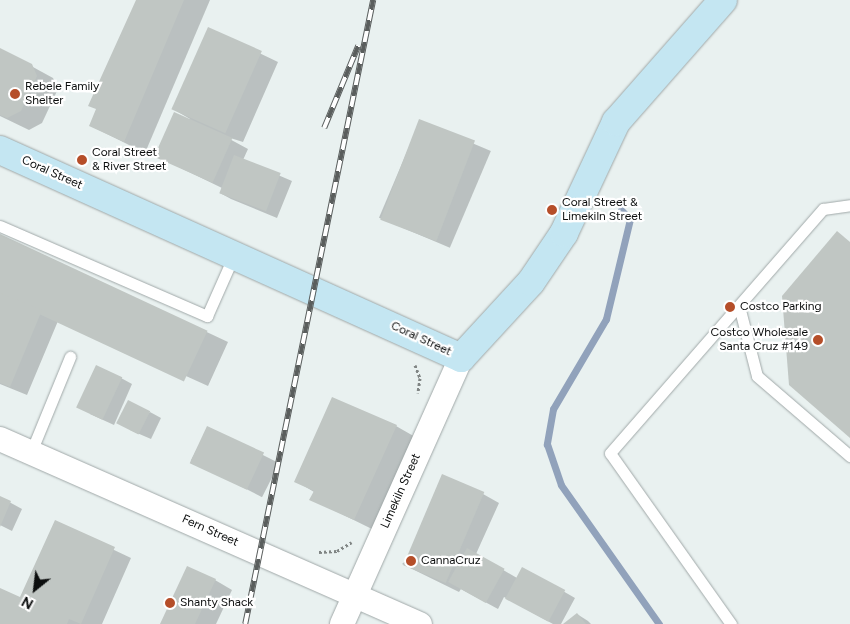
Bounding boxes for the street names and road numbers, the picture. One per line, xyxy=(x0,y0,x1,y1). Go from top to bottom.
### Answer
street label: Coral Street xyxy=(19,153,85,193)
street label: Coral Street xyxy=(389,319,453,359)
street label: Limekiln Street xyxy=(378,451,424,531)
street label: Fern Street xyxy=(180,512,240,550)

